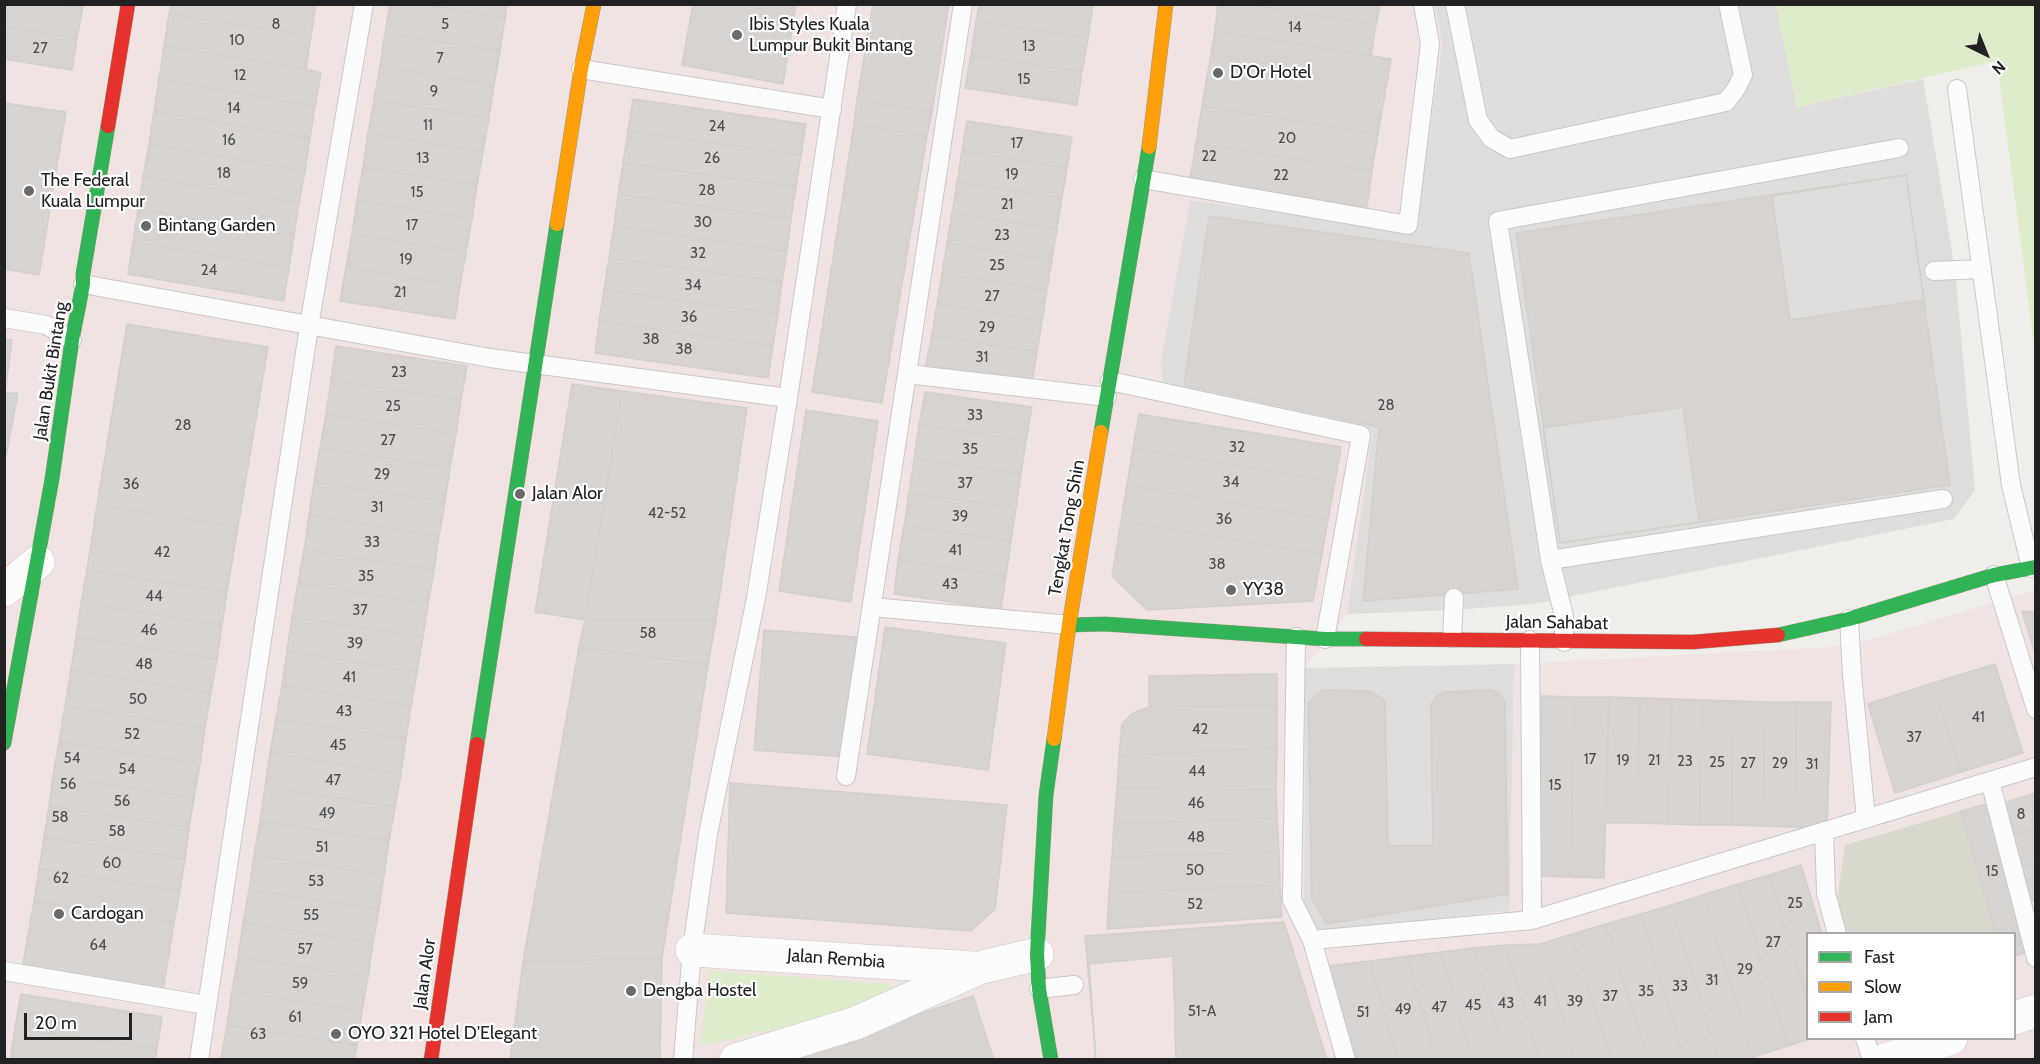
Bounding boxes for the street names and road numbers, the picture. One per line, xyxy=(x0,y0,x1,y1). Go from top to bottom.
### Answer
street label: Jalan Bukit Bintang xyxy=(29,300,73,442)
street label: Tengkat Tong Shin xyxy=(1044,458,1090,598)
street label: Jalan Sahabat xyxy=(1506,611,1608,635)
street label: Jalan Alor xyxy=(409,937,441,1011)
street label: Jalan Rembia xyxy=(786,945,886,973)

